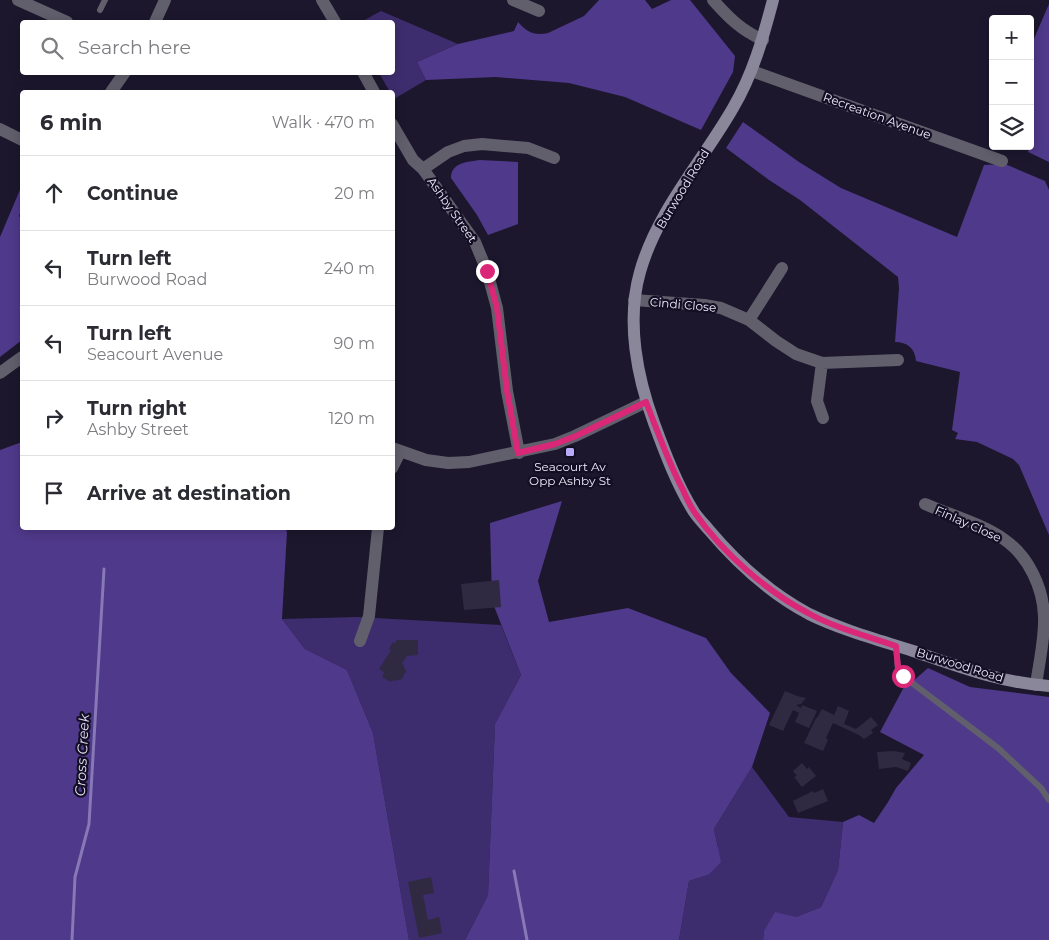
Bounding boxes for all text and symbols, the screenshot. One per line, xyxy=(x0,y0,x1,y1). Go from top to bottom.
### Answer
map controls xyxy=(989,15,1034,150)
button: + xyxy=(989,15,1034,60)
search box xyxy=(20,20,395,75)
icon: search xyxy=(38,34,66,62)
text: Search here xyxy=(78,36,191,59)
button: − xyxy=(989,60,1034,105)
street label: Recreation Avenue xyxy=(821,89,933,142)
button: layers xyxy=(989,105,1034,150)
text: 6 min xyxy=(40,110,102,135)
text: Walk · 470 m xyxy=(272,113,375,132)
street label: Burwood Road xyxy=(653,146,712,231)
street label: Ashby Street xyxy=(424,174,481,245)
icon: ahead xyxy=(40,179,68,207)
text: Continue xyxy=(87,182,178,205)
text: 20 m xyxy=(334,184,375,203)
text: Turn left xyxy=(87,247,172,270)
icon: left xyxy=(40,254,68,282)
text: 240 m xyxy=(324,259,375,278)
route end xyxy=(476,260,499,283)
text: Burwood Road xyxy=(87,270,207,289)
street label: Cindi Close xyxy=(649,294,717,315)
text: Turn left xyxy=(87,322,172,345)
icon: left xyxy=(40,329,68,357)
text: 90 m xyxy=(333,334,375,353)
text: Seacourt Avenue xyxy=(87,345,223,364)
text: Turn right xyxy=(87,397,187,420)
icon: right xyxy=(40,404,68,432)
text: 120 m xyxy=(328,409,375,428)
text: Ashby Street xyxy=(87,420,189,439)
marker: Seacourt Av Opp Ashby St xyxy=(564,446,576,458)
place label: Seacourt Av Opp Ashby St xyxy=(529,459,611,488)
icon: arrive xyxy=(40,479,68,507)
text: Arrive at destination xyxy=(87,482,291,505)
street label: Finlay Close xyxy=(933,502,1004,545)
street label: Burwood Road xyxy=(915,644,1005,685)
route start xyxy=(892,665,915,688)
water label: Cross Creek xyxy=(71,713,93,797)

